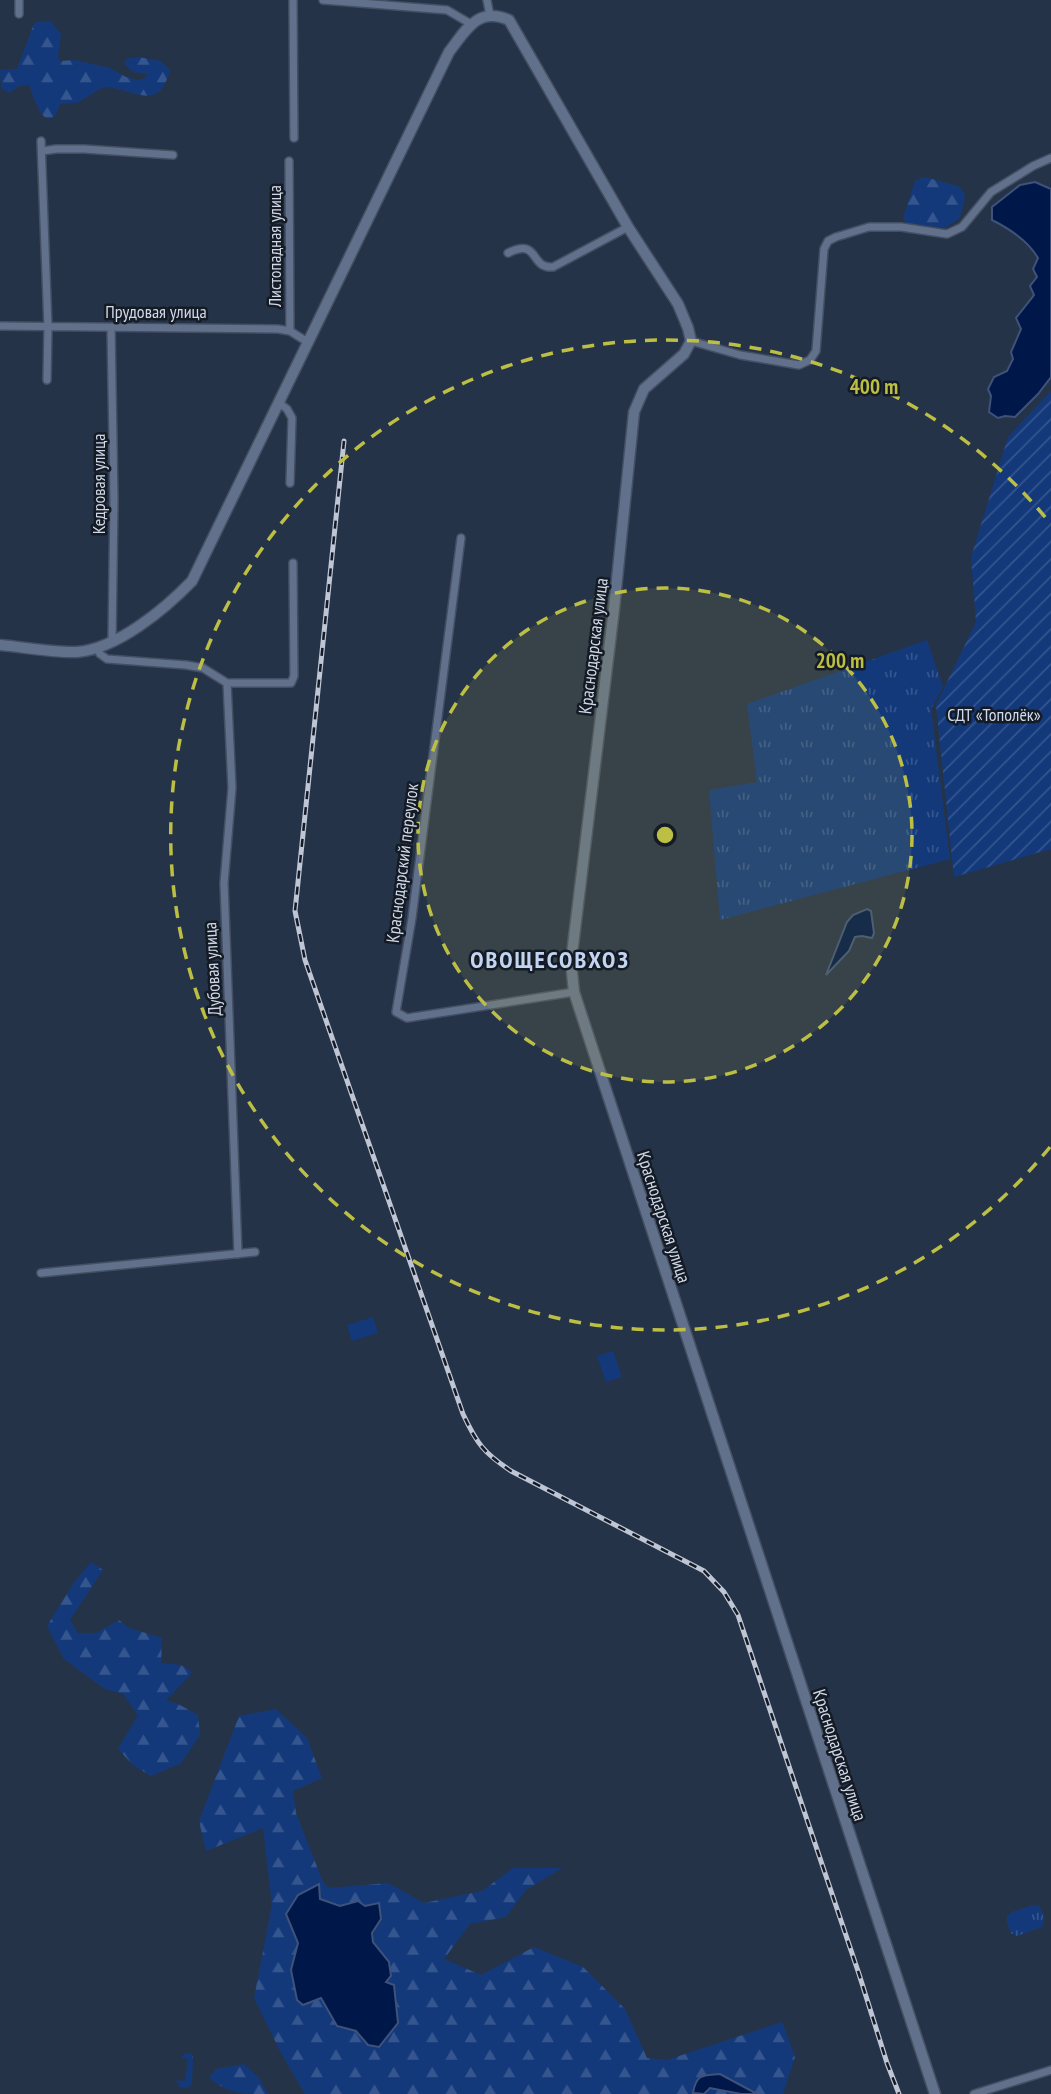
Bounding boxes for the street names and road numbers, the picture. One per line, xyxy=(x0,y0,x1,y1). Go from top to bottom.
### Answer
street label: Листопадная улица xyxy=(263,185,286,308)
street label: Прудовая улица xyxy=(105,300,207,323)
street label: Кедровая улица xyxy=(87,434,110,534)
street label: Краснодарская улица xyxy=(573,577,613,715)
street label: Краснодарский переулок xyxy=(381,782,423,944)
street label: Дубовая улица xyxy=(198,922,226,1016)
street label: Краснодарская улица xyxy=(632,1148,696,1286)
street label: Краснодарская улица xyxy=(808,1686,872,1824)

